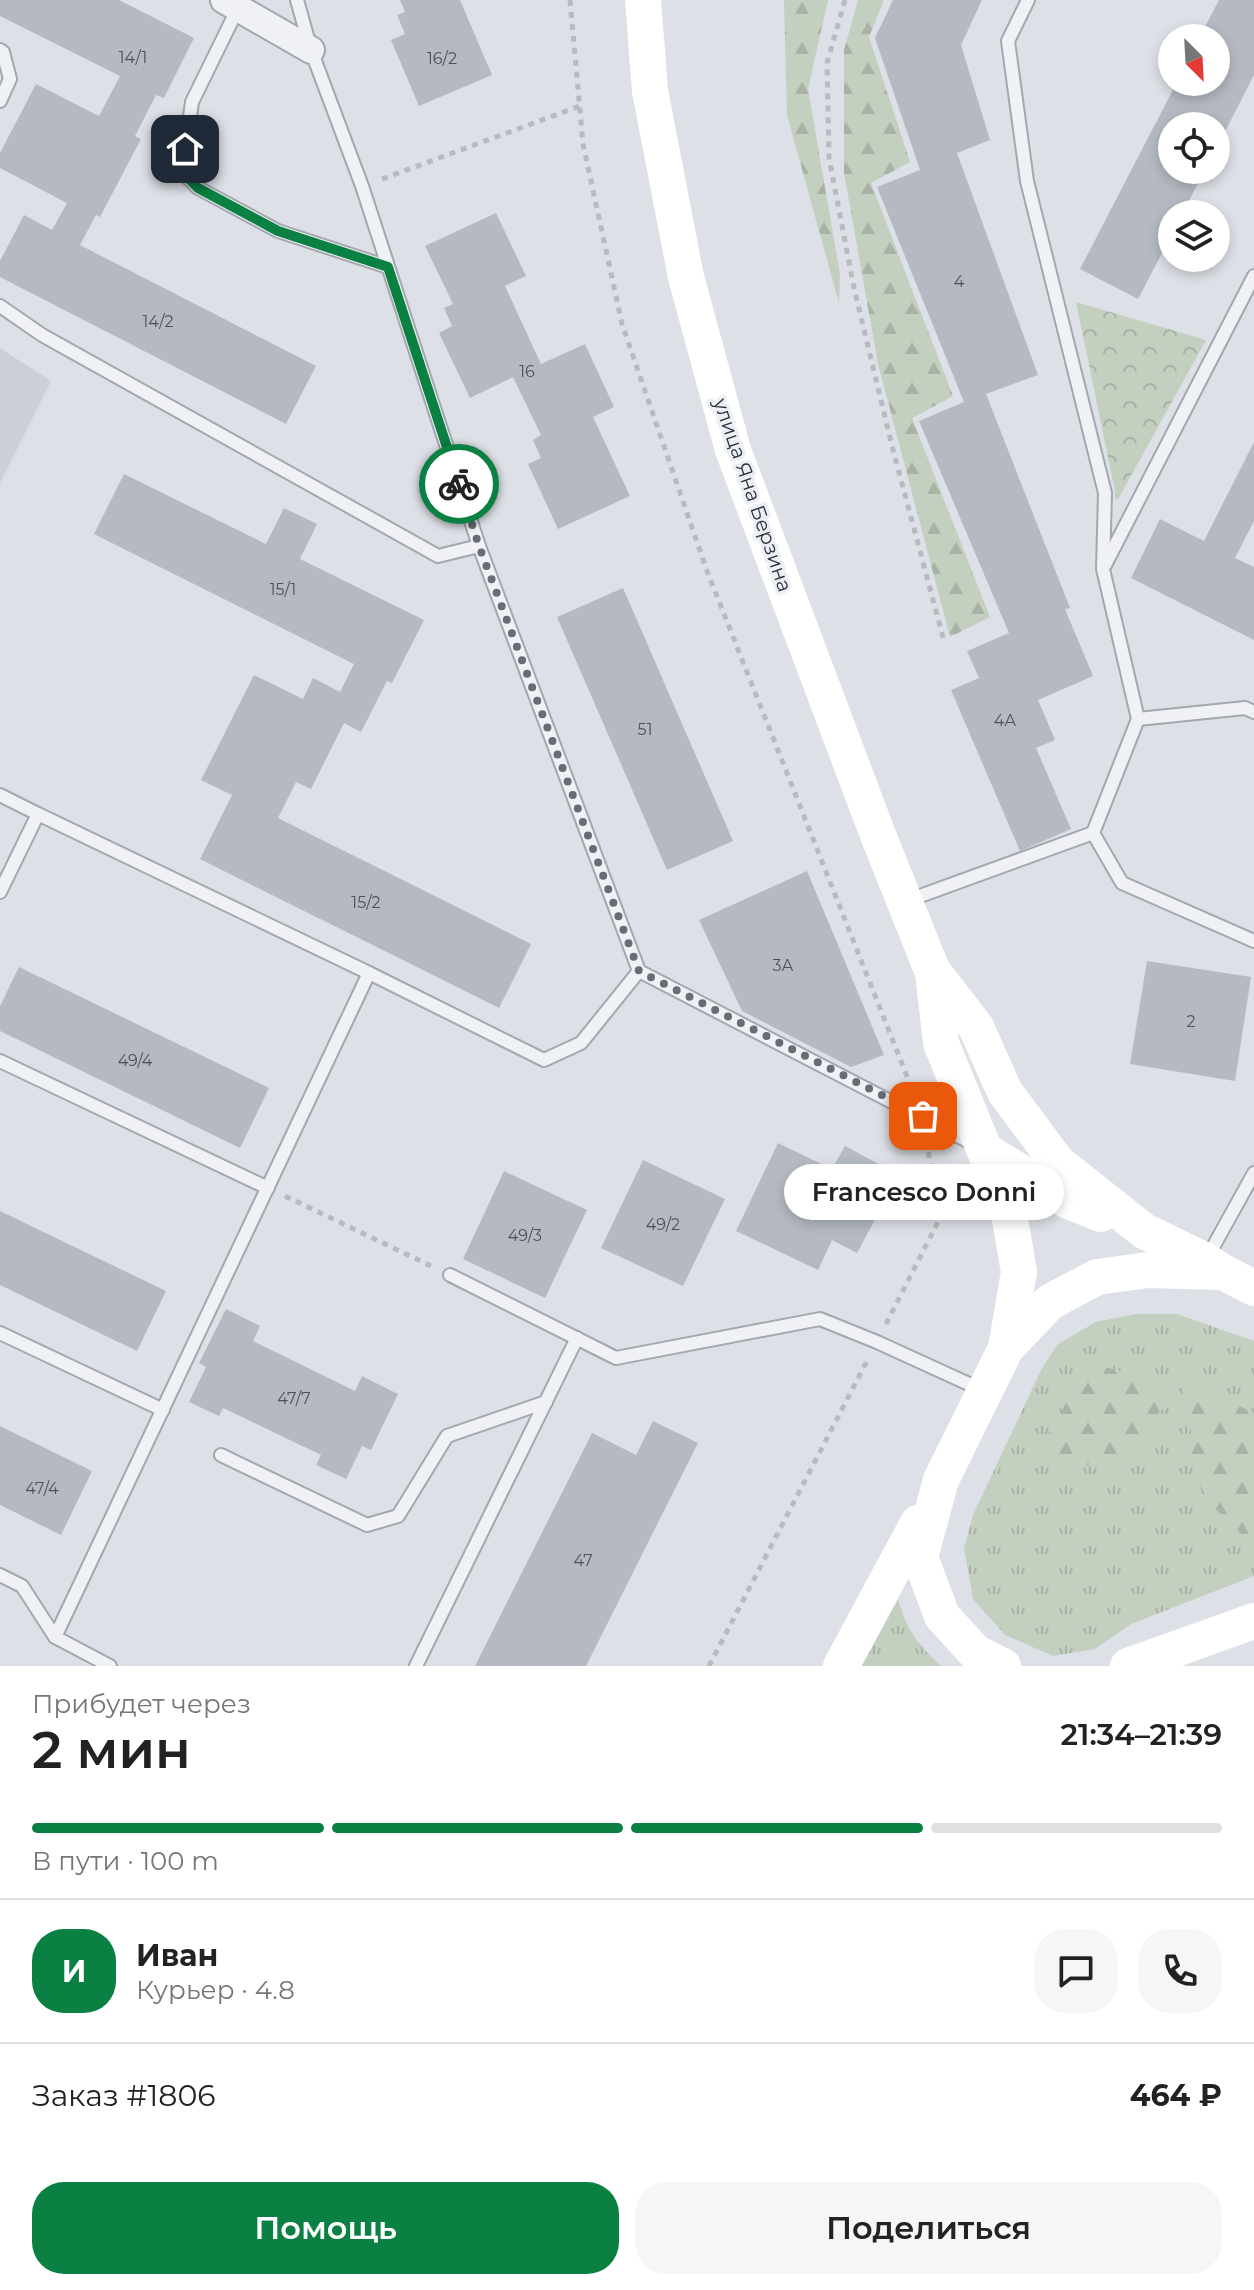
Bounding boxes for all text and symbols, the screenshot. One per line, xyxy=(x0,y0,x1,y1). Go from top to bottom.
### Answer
north arrow xyxy=(1158,24,1230,96)
map controls xyxy=(1158,24,1230,272)
house number: 14/1 xyxy=(119,48,147,67)
house number: 16/2 xyxy=(427,49,457,68)
button: locate xyxy=(1158,112,1230,184)
pin xyxy=(151,115,219,183)
icon: home xyxy=(163,127,207,171)
button: layers xyxy=(1158,200,1230,272)
house number: 4 xyxy=(954,272,965,291)
house number: 14/2 xyxy=(142,312,174,331)
house number: 16 xyxy=(519,362,535,381)
street label: улица Яна Берзина xyxy=(708,394,797,595)
courier xyxy=(419,444,499,524)
icon: bike xyxy=(437,462,481,506)
house number: 15/1 xyxy=(270,580,296,599)
house number: 4А xyxy=(994,711,1016,730)
house number: 51 xyxy=(638,720,652,739)
house number: 15/2 xyxy=(351,893,381,912)
house number: 3А xyxy=(773,956,794,975)
house number: 2 xyxy=(1186,1012,1196,1031)
house number: 49/4 xyxy=(118,1051,153,1070)
pin xyxy=(889,1082,957,1150)
icon: bag xyxy=(901,1094,945,1138)
callout: Francesco Donni xyxy=(783,1164,1063,1220)
text: Francesco Donni xyxy=(812,1176,1036,1208)
house number: 49/2 xyxy=(646,1215,680,1234)
house number: 49/3 xyxy=(508,1226,542,1245)
house number: 47/7 xyxy=(277,1389,311,1408)
house number: 47/4 xyxy=(25,1479,59,1498)
house number: 47 xyxy=(573,1551,593,1570)
text: Прибудет через xyxy=(32,1688,251,1720)
text: 21:34–21:39 xyxy=(1061,1716,1222,1753)
text: 2 мин xyxy=(32,1718,191,1781)
text: В пути · 100 m xyxy=(32,1845,219,1877)
button: chat xyxy=(1034,1929,1118,2013)
button: phone xyxy=(1138,1929,1222,2013)
text: Иван xyxy=(136,1937,218,1974)
text: И xyxy=(62,1953,86,1990)
text: Курьер · 4.8 xyxy=(136,1974,295,2006)
text: Заказ #1806 xyxy=(32,2077,216,2114)
text: 464 ₽ xyxy=(1130,2077,1222,2114)
button: Помощь xyxy=(32,2182,619,2274)
button: Поделиться xyxy=(635,2182,1222,2274)

